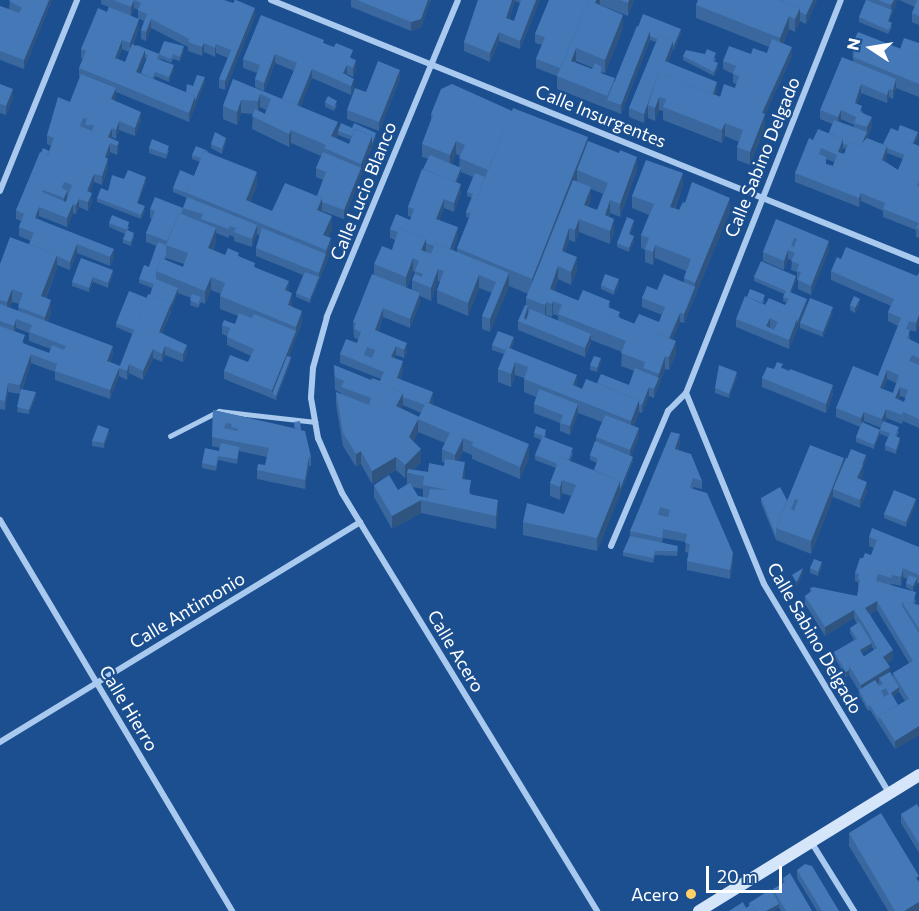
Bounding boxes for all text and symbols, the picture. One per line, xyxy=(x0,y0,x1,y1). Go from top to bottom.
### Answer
north arrow xyxy=(841,18,901,78)
text: N xyxy=(842,36,863,52)
street label: Calle Sabino Delgado xyxy=(720,74,804,240)
street label: Calle Insurgentes xyxy=(533,80,669,152)
street label: Calle Lucio Blanco xyxy=(325,119,401,263)
street label: Calle Sabino Delgado xyxy=(763,559,867,717)
street label: Calle Antimonio xyxy=(125,567,249,653)
street label: Calle Acero xyxy=(423,606,489,696)
street label: Calle Hierro xyxy=(95,661,163,755)
scale bar xyxy=(709,854,786,892)
text: 20 m xyxy=(717,865,758,887)
place label: Acero xyxy=(631,883,679,905)
marker: Acero xyxy=(684,887,698,901)

